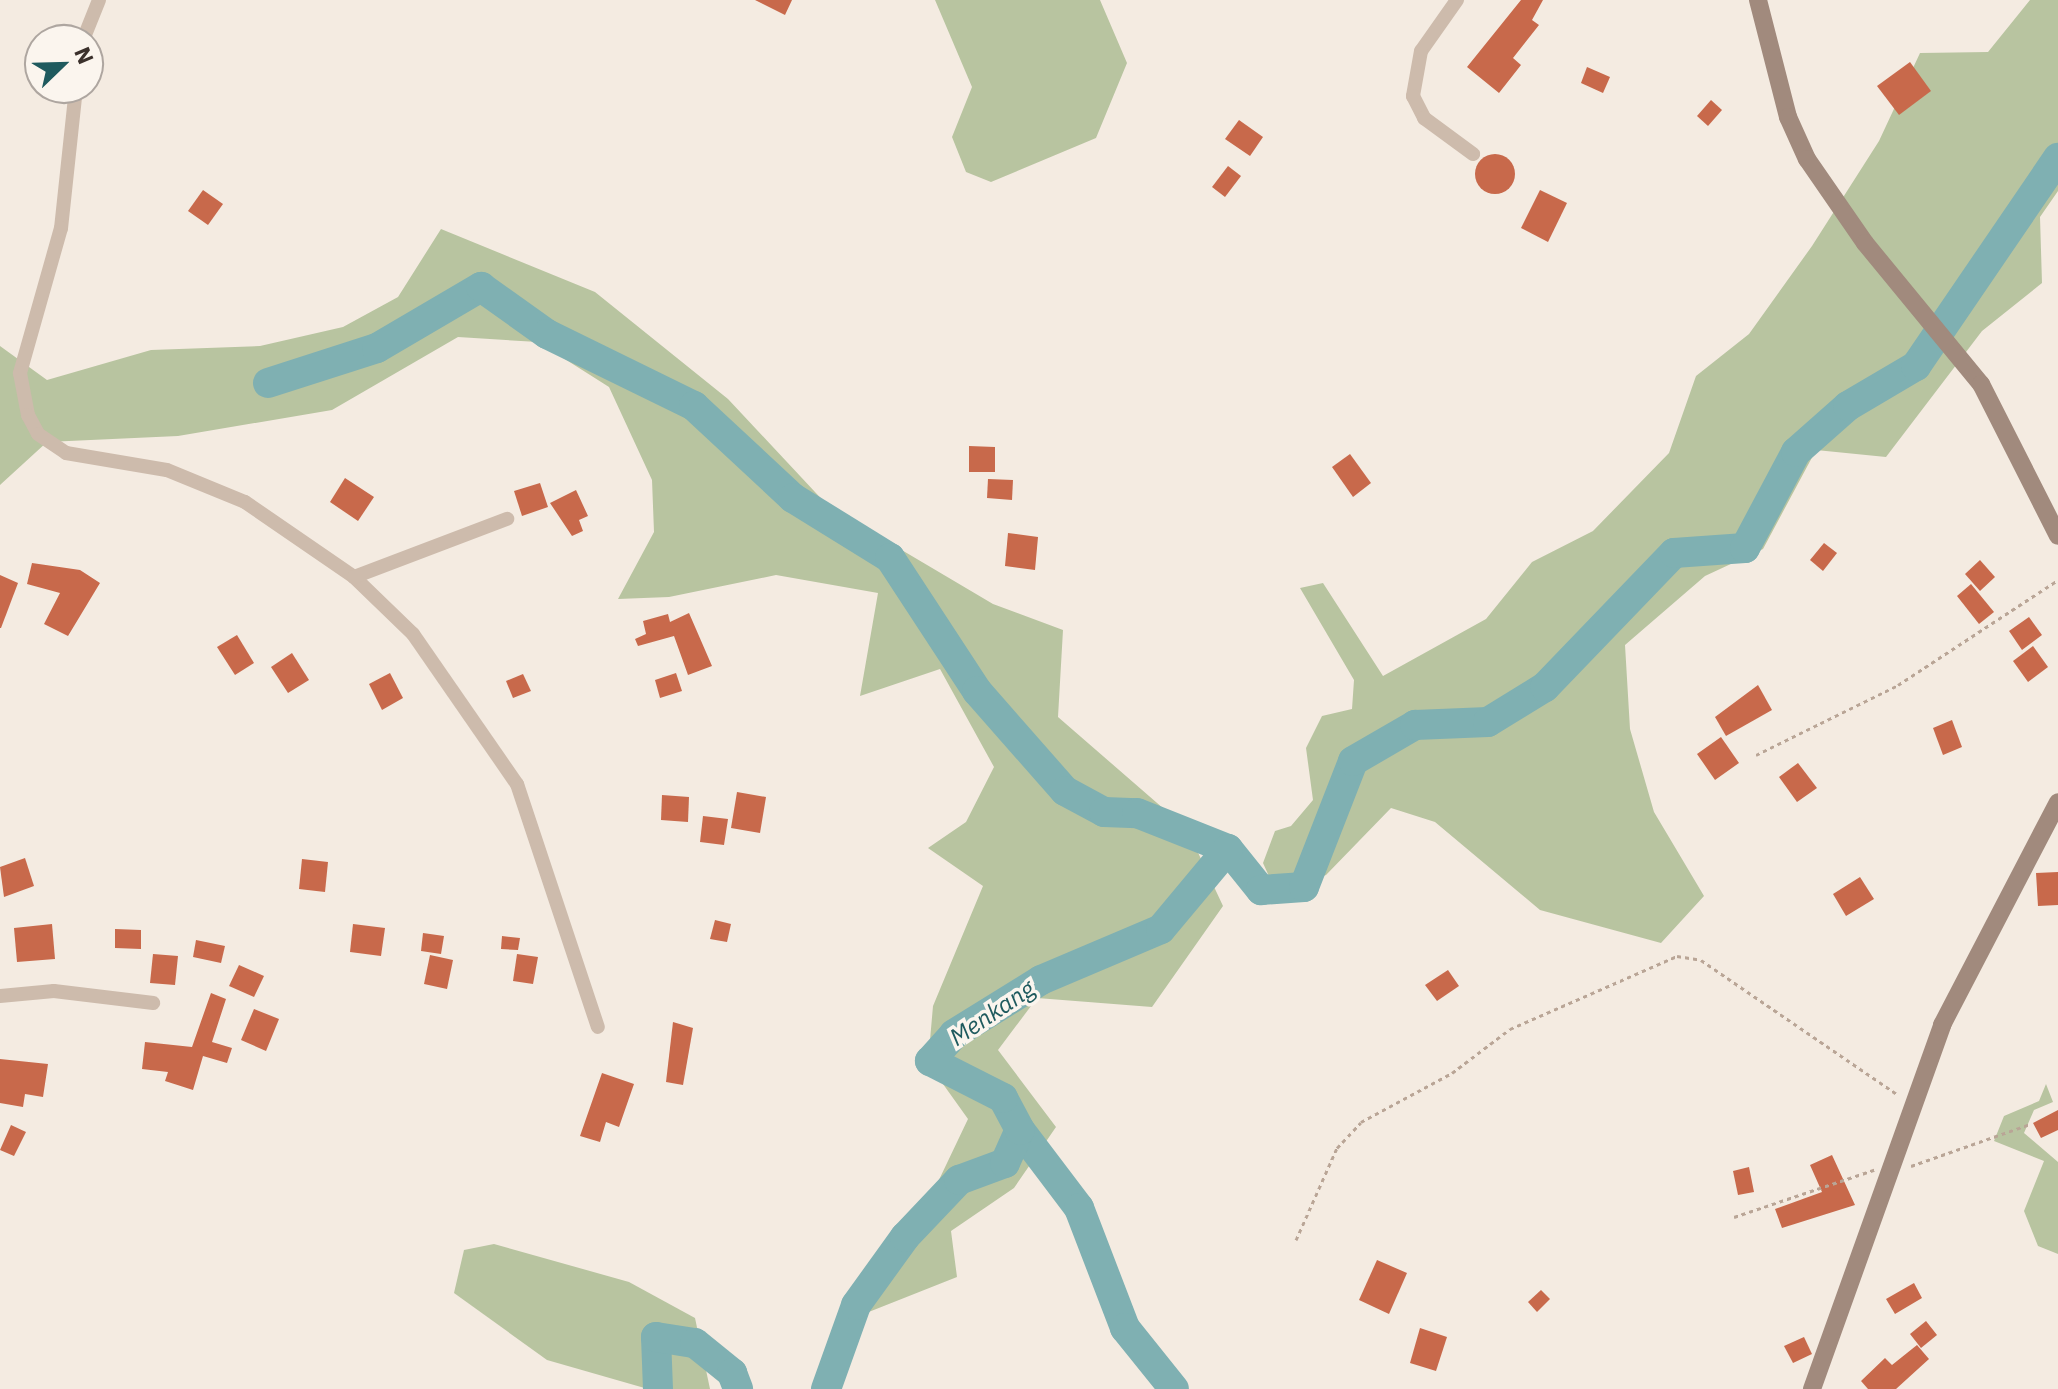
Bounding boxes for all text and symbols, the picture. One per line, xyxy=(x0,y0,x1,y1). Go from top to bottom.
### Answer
north arrow xyxy=(24,24,104,104)
text: N xyxy=(68,42,101,68)
water label: Menkang xyxy=(944,974,1040,1052)

